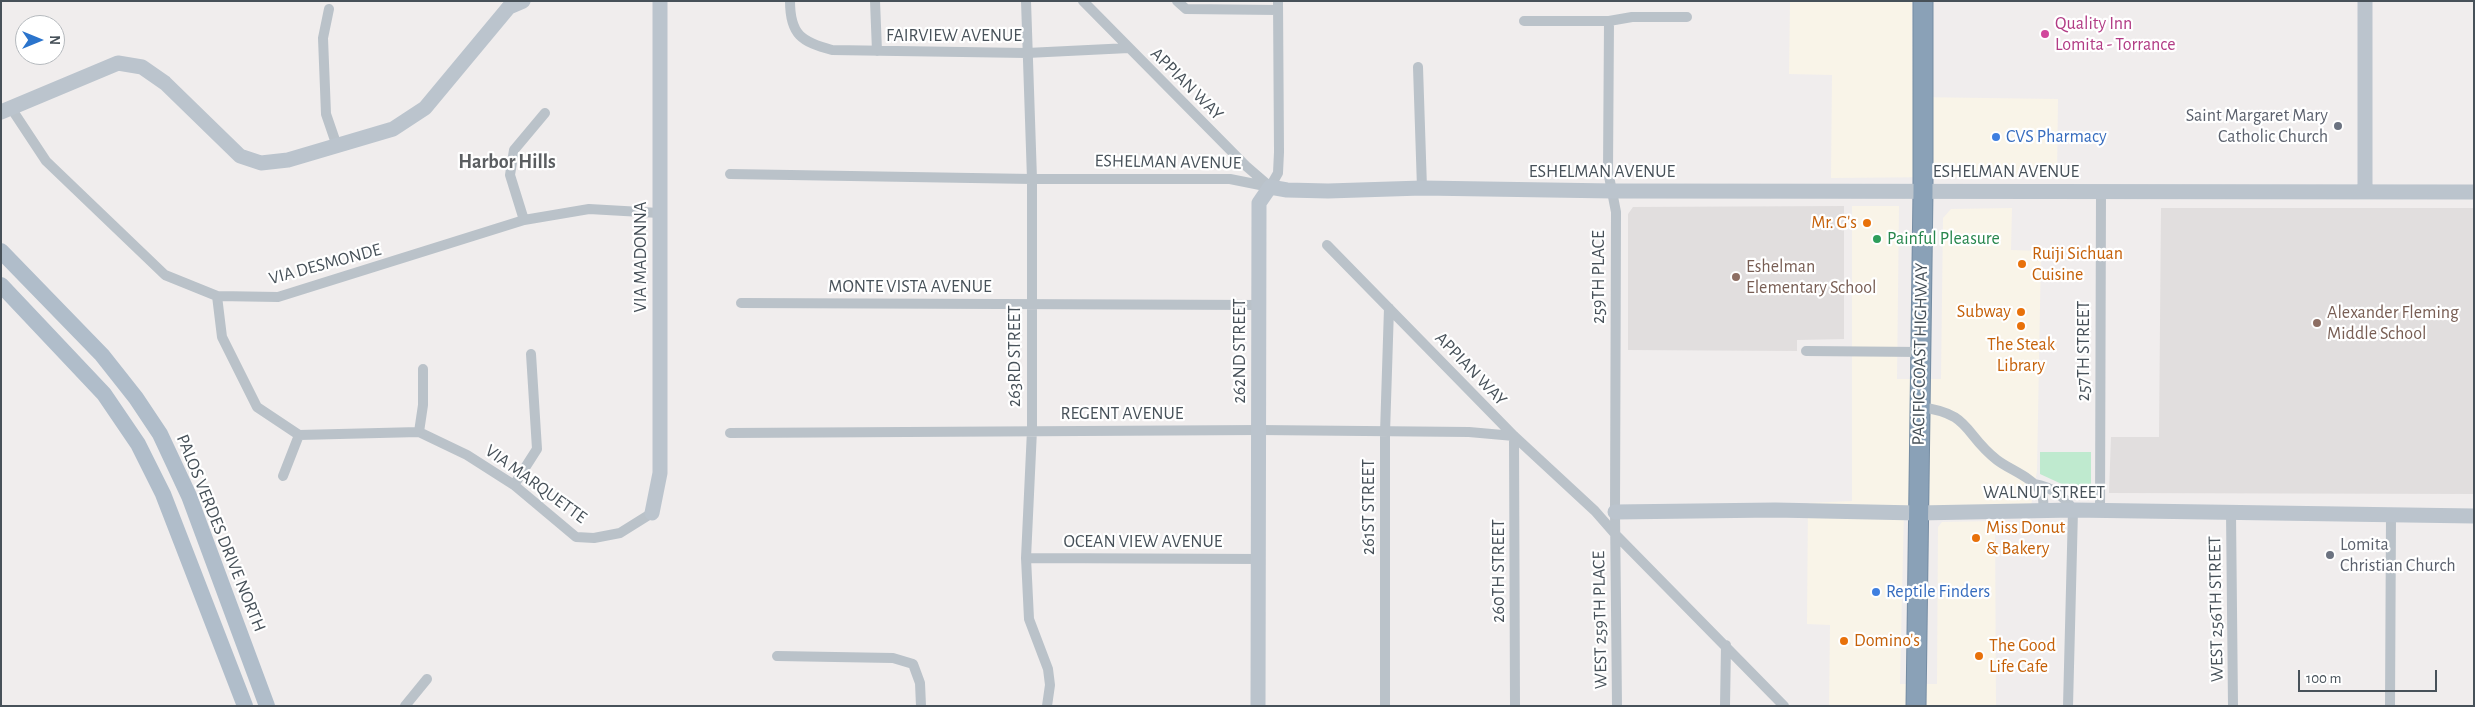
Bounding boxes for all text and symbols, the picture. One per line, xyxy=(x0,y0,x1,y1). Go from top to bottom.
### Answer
place label: Quality Inn Lomita - Torrance xyxy=(2055,13,2176,56)
north arrow xyxy=(15,15,65,65)
street label: FAIRVIEW AVENUE xyxy=(886,25,1022,47)
marker: Quality Inn Lomita - Torrance xyxy=(2039,28,2051,40)
text: N xyxy=(47,35,61,45)
street label: APPIAN WAY xyxy=(1146,43,1228,125)
place label: Saint Margaret Mary Catholic Church xyxy=(2186,105,2328,148)
marker: Saint Margaret Mary Catholic Church xyxy=(2332,120,2344,132)
place label: CVS Pharmacy xyxy=(2006,126,2107,148)
marker: CVS Pharmacy xyxy=(1990,131,2002,143)
district label: Harbor Hills xyxy=(458,150,556,174)
street label: ESHELMAN AVENUE xyxy=(1095,150,1241,174)
street label: ESHELMAN AVENUE xyxy=(1529,161,1675,183)
street label: ESHELMAN AVENUE xyxy=(1933,161,2079,183)
street label: VIA MADONNA xyxy=(630,201,652,313)
place label: Mr. G's xyxy=(1811,212,1857,234)
marker: Mr. G's xyxy=(1861,217,1873,229)
place label: Painful Pleasure xyxy=(1887,228,2000,250)
street label: 259TH PLACE xyxy=(1588,230,1610,324)
marker: Painful Pleasure xyxy=(1871,233,1883,245)
street label: VIA DESMONDE xyxy=(266,239,384,289)
place label: Ruiji Sichuan Cuisine xyxy=(2032,243,2123,286)
place label: Eshelman Elementary School xyxy=(1746,256,1876,298)
marker: Ruiji Sichuan Cuisine xyxy=(2016,258,2028,270)
street label: PACIFIC COAST HIGHWAY xyxy=(1908,262,1932,446)
marker: Eshelman Elementary School xyxy=(1730,271,1742,283)
street label: MONTE VISTA AVENUE xyxy=(828,276,992,298)
street label: 262ND STREET xyxy=(1229,299,1251,403)
place label: Subway xyxy=(1957,301,2011,323)
street label: 257TH STREET xyxy=(2073,301,2095,401)
place label: Alexander Fleming Middle School xyxy=(2327,302,2459,344)
street label: 263RD STREET xyxy=(1004,305,1026,407)
marker: Subway xyxy=(2015,306,2027,318)
marker: Alexander Fleming Middle School xyxy=(2311,317,2323,329)
marker: The Steak Library xyxy=(2015,320,2027,332)
street label: APPIAN WAY xyxy=(1430,328,1512,410)
place label: The Steak Library xyxy=(1987,334,2055,376)
street label: REGENT AVENUE xyxy=(1061,403,1183,425)
street label: PALOS VERDES DRIVE NORTH xyxy=(171,431,271,635)
street label: VIA MARQUETTE xyxy=(481,440,591,528)
street label: 261ST STREET xyxy=(1358,459,1380,555)
street label: WALNUT STREET xyxy=(1983,482,2105,504)
place label: Miss Donut & Bakery xyxy=(1986,517,2065,560)
street label: 260TH STREET xyxy=(1488,519,1510,623)
street label: OCEAN VIEW AVENUE xyxy=(1064,531,1222,553)
marker: Miss Donut & Bakery xyxy=(1970,532,1982,544)
place label: Lomita Christian Church xyxy=(2340,534,2456,576)
street label: WEST 256TH STREET xyxy=(2204,536,2228,682)
marker: Lomita Christian Church xyxy=(2324,549,2336,561)
street label: WEST 259TH PLACE xyxy=(1588,551,1612,689)
place label: Reptile Finders xyxy=(1886,581,1990,603)
marker: Reptile Finders xyxy=(1870,586,1882,598)
place label: Domino's xyxy=(1854,630,1920,652)
marker: Domino's xyxy=(1838,635,1850,647)
place label: The Good Life Cafe xyxy=(1989,635,2056,678)
marker: The Good Life Cafe xyxy=(1973,650,1985,662)
scale bar xyxy=(2300,660,2439,692)
text: 100 m xyxy=(2306,671,2341,686)

